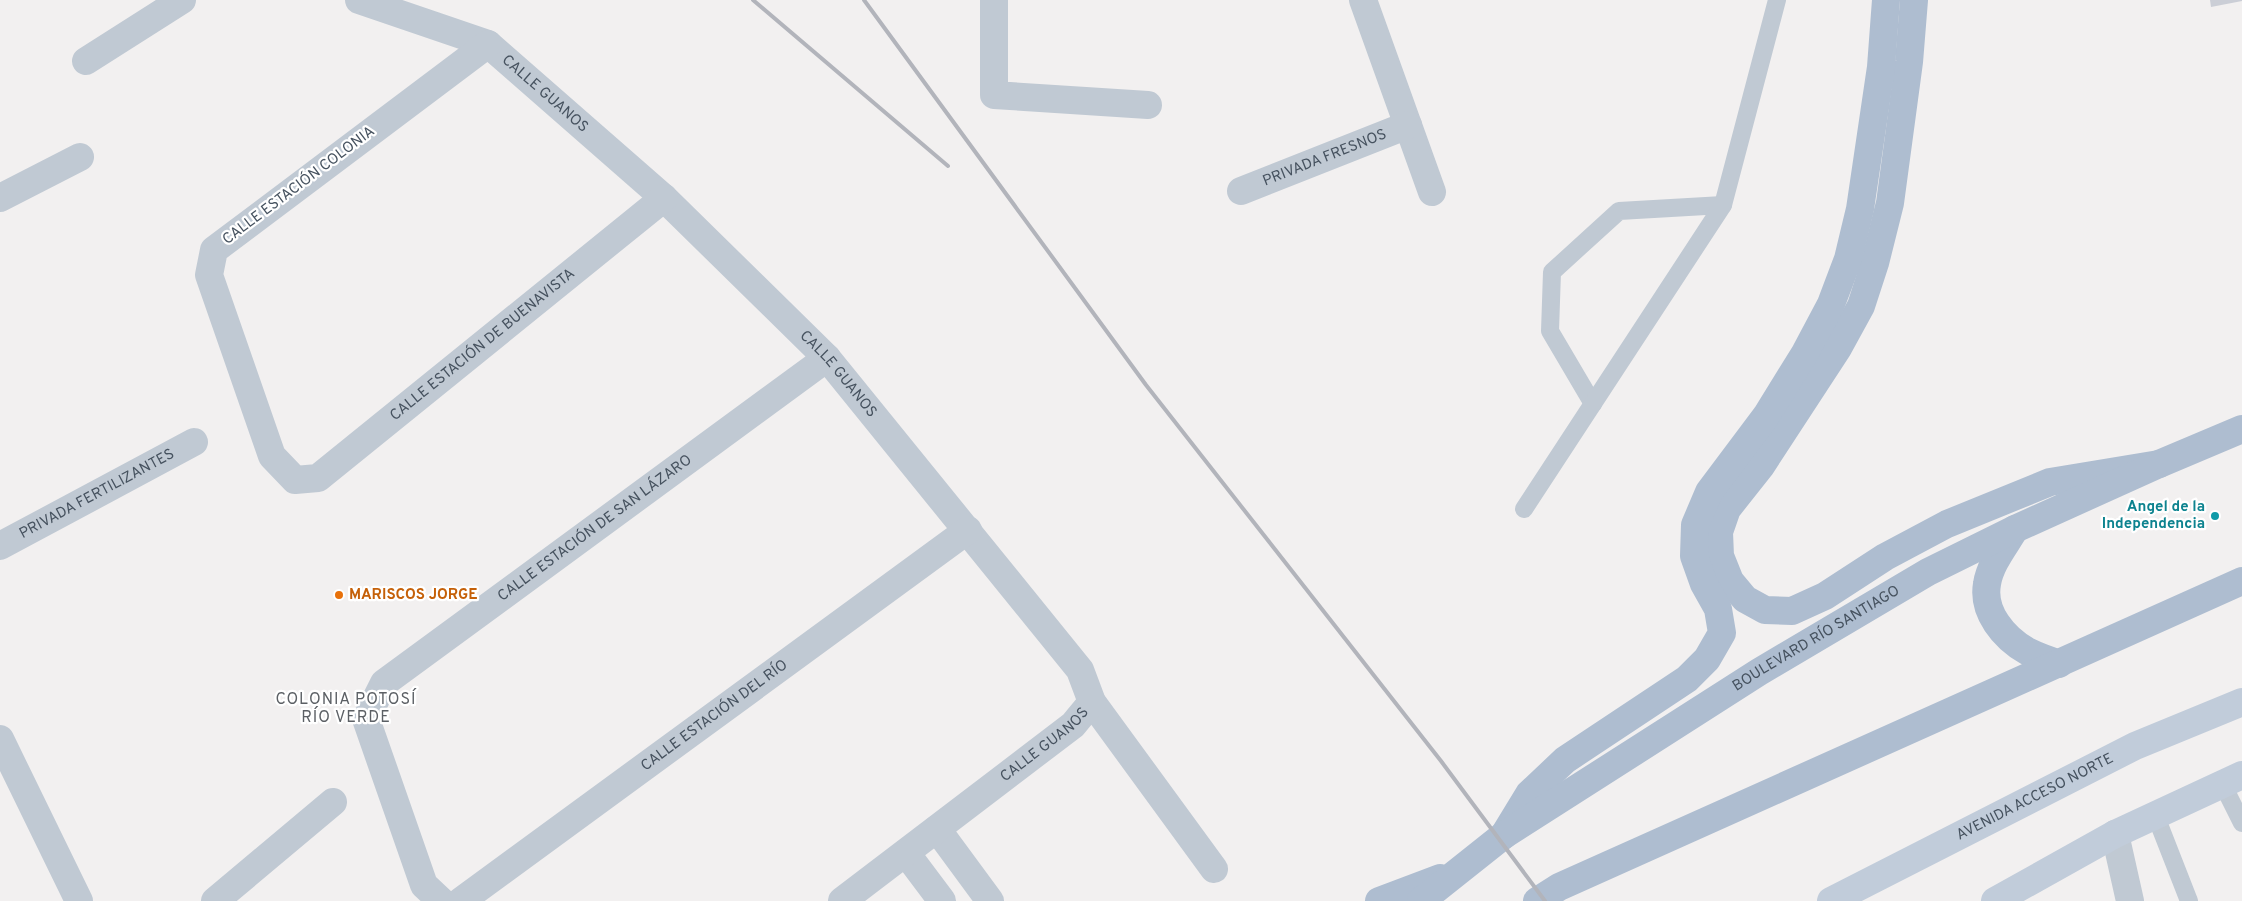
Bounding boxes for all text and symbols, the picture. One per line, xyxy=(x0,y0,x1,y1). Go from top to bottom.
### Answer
street label: CALLE GUANOS xyxy=(498,51,592,137)
street label: CALLE ESTACIÓN COLONIA xyxy=(218,121,379,249)
street label: PRIVADA FRESNOS xyxy=(1260,125,1389,191)
street label: CALLE ESTACIÓN DE BUENAVISTA xyxy=(386,264,579,425)
street label: CALLE GUANOS xyxy=(795,327,881,421)
street label: PRIVADA FERTILIZANTES xyxy=(16,445,178,543)
street label: CALLE ESTACIÓN DE SAN LÁZARO xyxy=(494,451,696,606)
place label: Angel de la Independencia xyxy=(2102,498,2205,534)
marker: Angel de la Independencia xyxy=(2209,510,2221,522)
street label: BOULEVARD RÍO SANTIAGO xyxy=(1729,581,1903,696)
place label: MARISCOS JORGE xyxy=(349,586,478,605)
marker: MARISCOS JORGE xyxy=(333,589,345,601)
street label: CALLE ESTACIÓN DEL RÍO xyxy=(637,656,792,776)
district label: COLONIA POTOSÍ RÍO VERDE xyxy=(275,688,417,728)
street label: CALLE GUANOS xyxy=(996,703,1093,786)
street label: AVENIDA ACCESO NORTE xyxy=(1953,749,2117,845)

